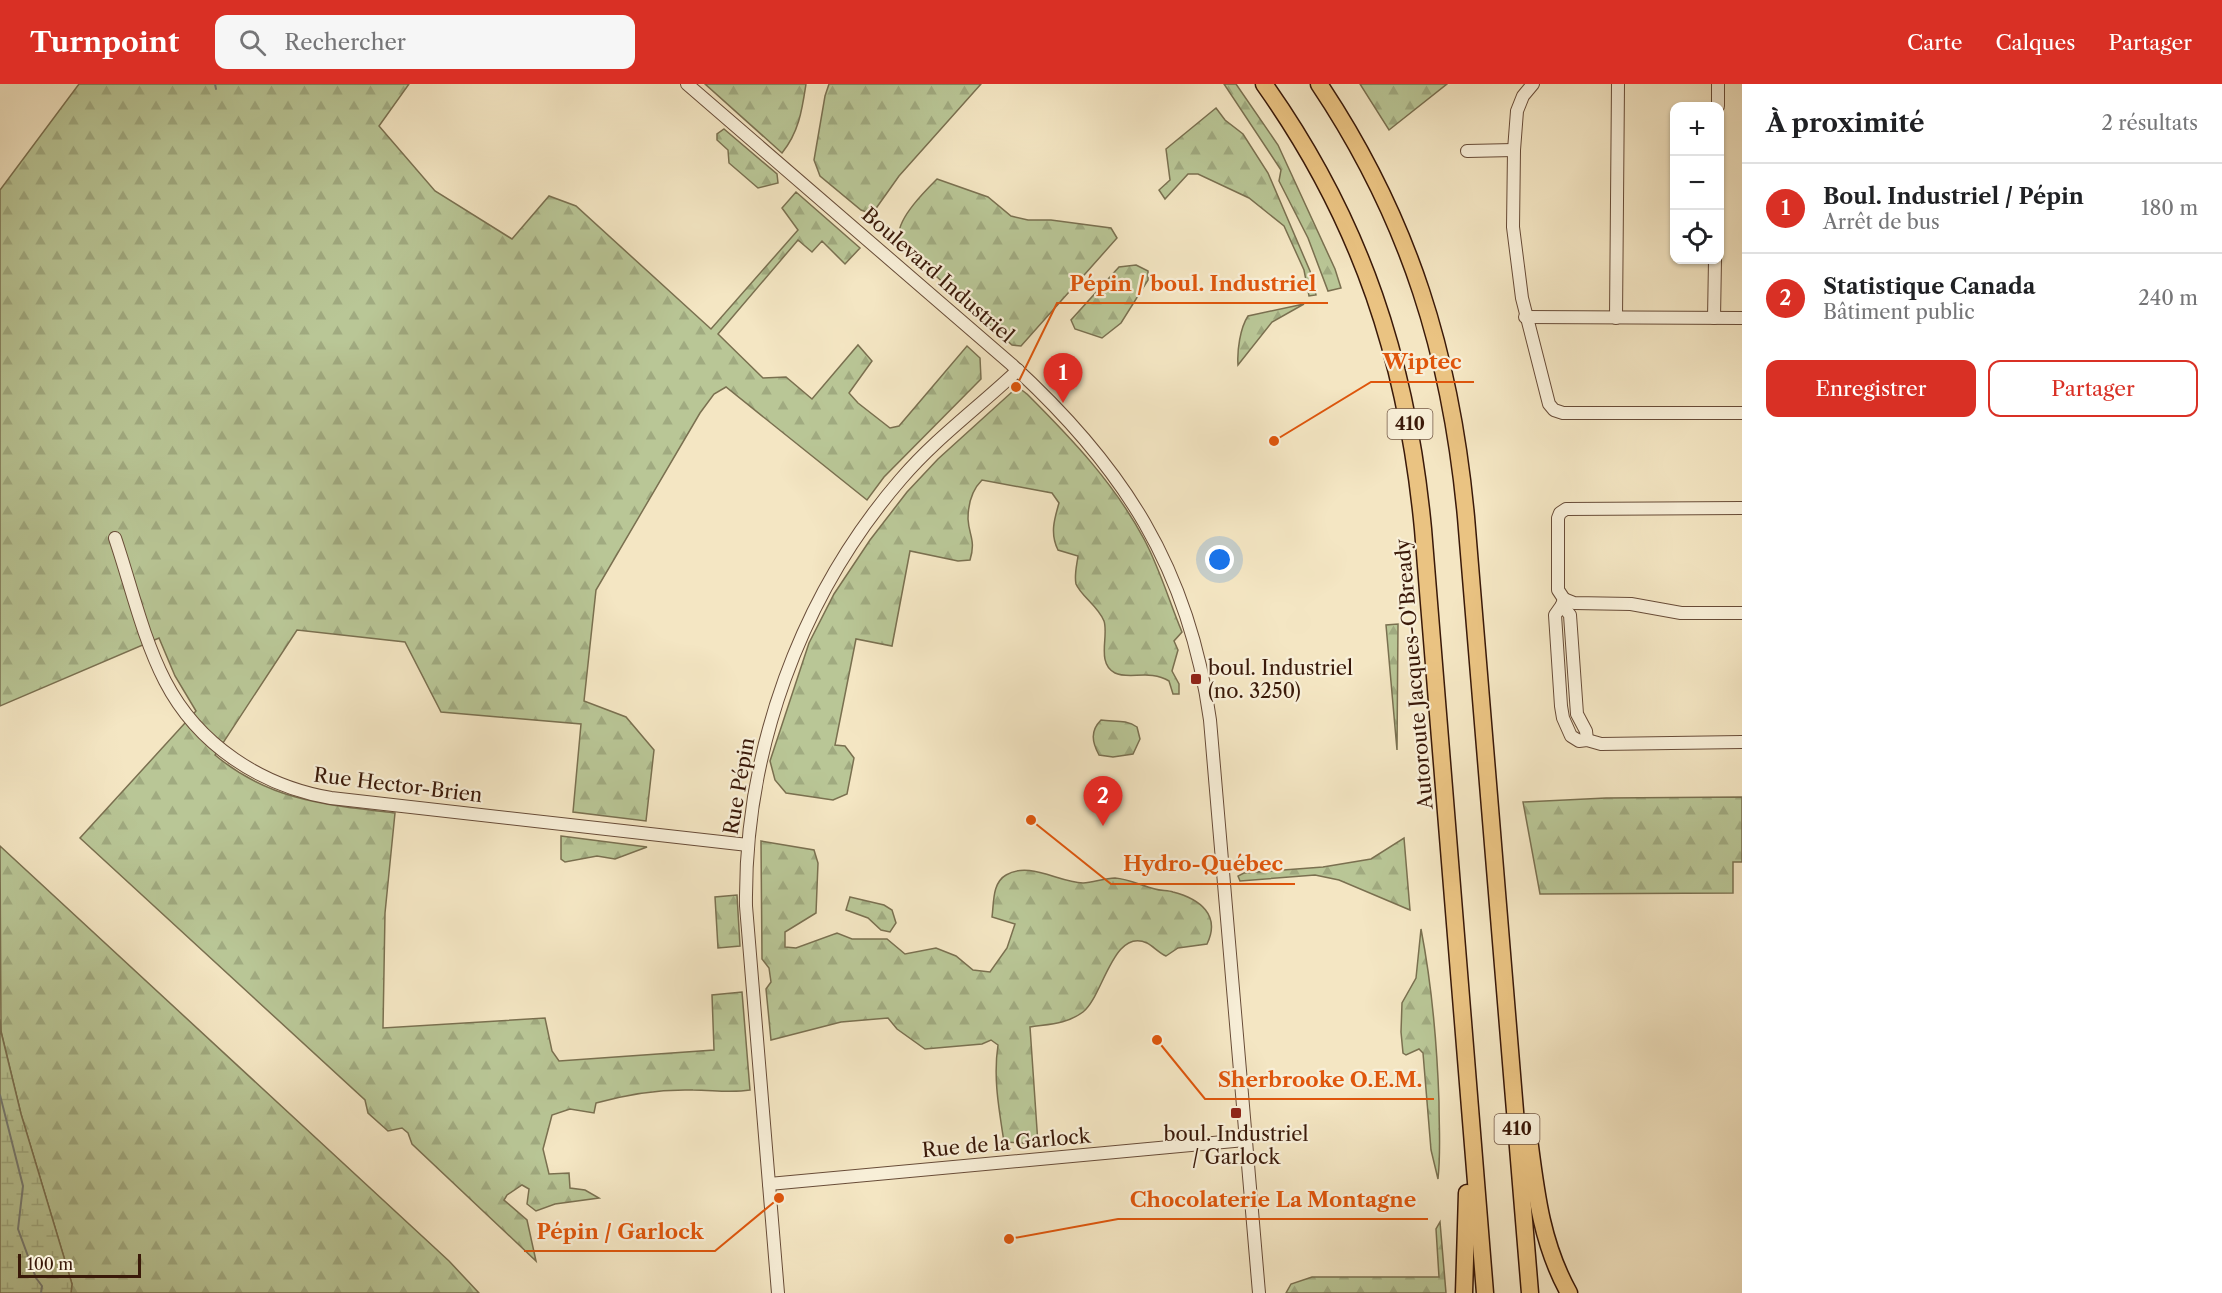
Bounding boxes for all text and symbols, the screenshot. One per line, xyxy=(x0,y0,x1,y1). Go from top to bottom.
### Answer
search box xyxy=(215,15,635,69)
text: Turnpoint xyxy=(30,25,179,59)
icon: search xyxy=(236,26,269,59)
text: Rechercher xyxy=(284,29,406,56)
text: Carte xyxy=(1907,30,1962,55)
text: Calques xyxy=(1995,30,2075,55)
text: Partager xyxy=(2108,30,2192,55)
map controls xyxy=(1670,102,1724,264)
button: + xyxy=(1670,102,1724,156)
text: À proximité xyxy=(1766,107,1925,139)
text: 2 résultats xyxy=(2101,111,2198,135)
button: − xyxy=(1670,156,1724,210)
text: Boul. Industriel / Pépin xyxy=(1823,183,2084,210)
text: 1 xyxy=(1781,196,1790,220)
text: 180 m xyxy=(2141,196,2198,220)
street label: Boulevard Industriel xyxy=(857,202,1019,348)
button: locate xyxy=(1670,210,1724,264)
text: Arrêt de bus xyxy=(1823,210,1940,234)
callout: Pépin / boul. Industriel xyxy=(1057,264,1328,303)
text: Pépin / boul. Industriel xyxy=(1069,271,1317,296)
text: Statistique Canada xyxy=(1823,273,2035,300)
text: 2 xyxy=(1780,286,1791,310)
text: 240 m xyxy=(2138,286,2198,310)
text: Bâtiment public xyxy=(1823,300,1975,324)
callout: Wiptec xyxy=(1371,343,1474,382)
text: Wiptec xyxy=(1381,349,1462,374)
pin: 1 xyxy=(1044,354,1082,403)
button: Enregistrer xyxy=(1766,360,1976,417)
button: Partager xyxy=(1988,360,2198,417)
road number: 410 xyxy=(1388,409,1432,439)
street label: Autoroute Jacques-O'Bready xyxy=(1390,537,1438,811)
your location xyxy=(1205,545,1234,574)
place label: boul. Industriel (no. 3250) xyxy=(1208,656,1353,703)
marker: boul. Industriel (no. 3250) xyxy=(1189,672,1203,686)
street label: Rue Pépin xyxy=(719,735,759,836)
street label: Rue Hector-Brien xyxy=(312,763,484,807)
pin: 2 xyxy=(1084,776,1122,826)
callout: Hydro-Québec xyxy=(1111,845,1295,884)
text: Hydro-Québec xyxy=(1123,851,1283,876)
callout: Sherbrooke O.E.M. xyxy=(1205,1060,1434,1099)
text: Sherbrooke O.E.M. xyxy=(1218,1067,1422,1092)
marker: boul. Industriel / Garlock xyxy=(1229,1106,1243,1120)
road number: 410 xyxy=(1494,1114,1540,1144)
place label: boul. Industriel / Garlock xyxy=(1163,1122,1309,1169)
street label: Rue de la Garlock xyxy=(921,1124,1093,1162)
callout: Chocolaterie La Montagne xyxy=(1118,1180,1428,1219)
text: Chocolaterie La Montagne xyxy=(1130,1187,1416,1212)
callout: Pépin / Garlock xyxy=(524,1212,715,1251)
text: Pépin / Garlock xyxy=(536,1219,705,1244)
scale bar xyxy=(18,1251,141,1278)
text: 100 m xyxy=(27,1254,73,1274)

